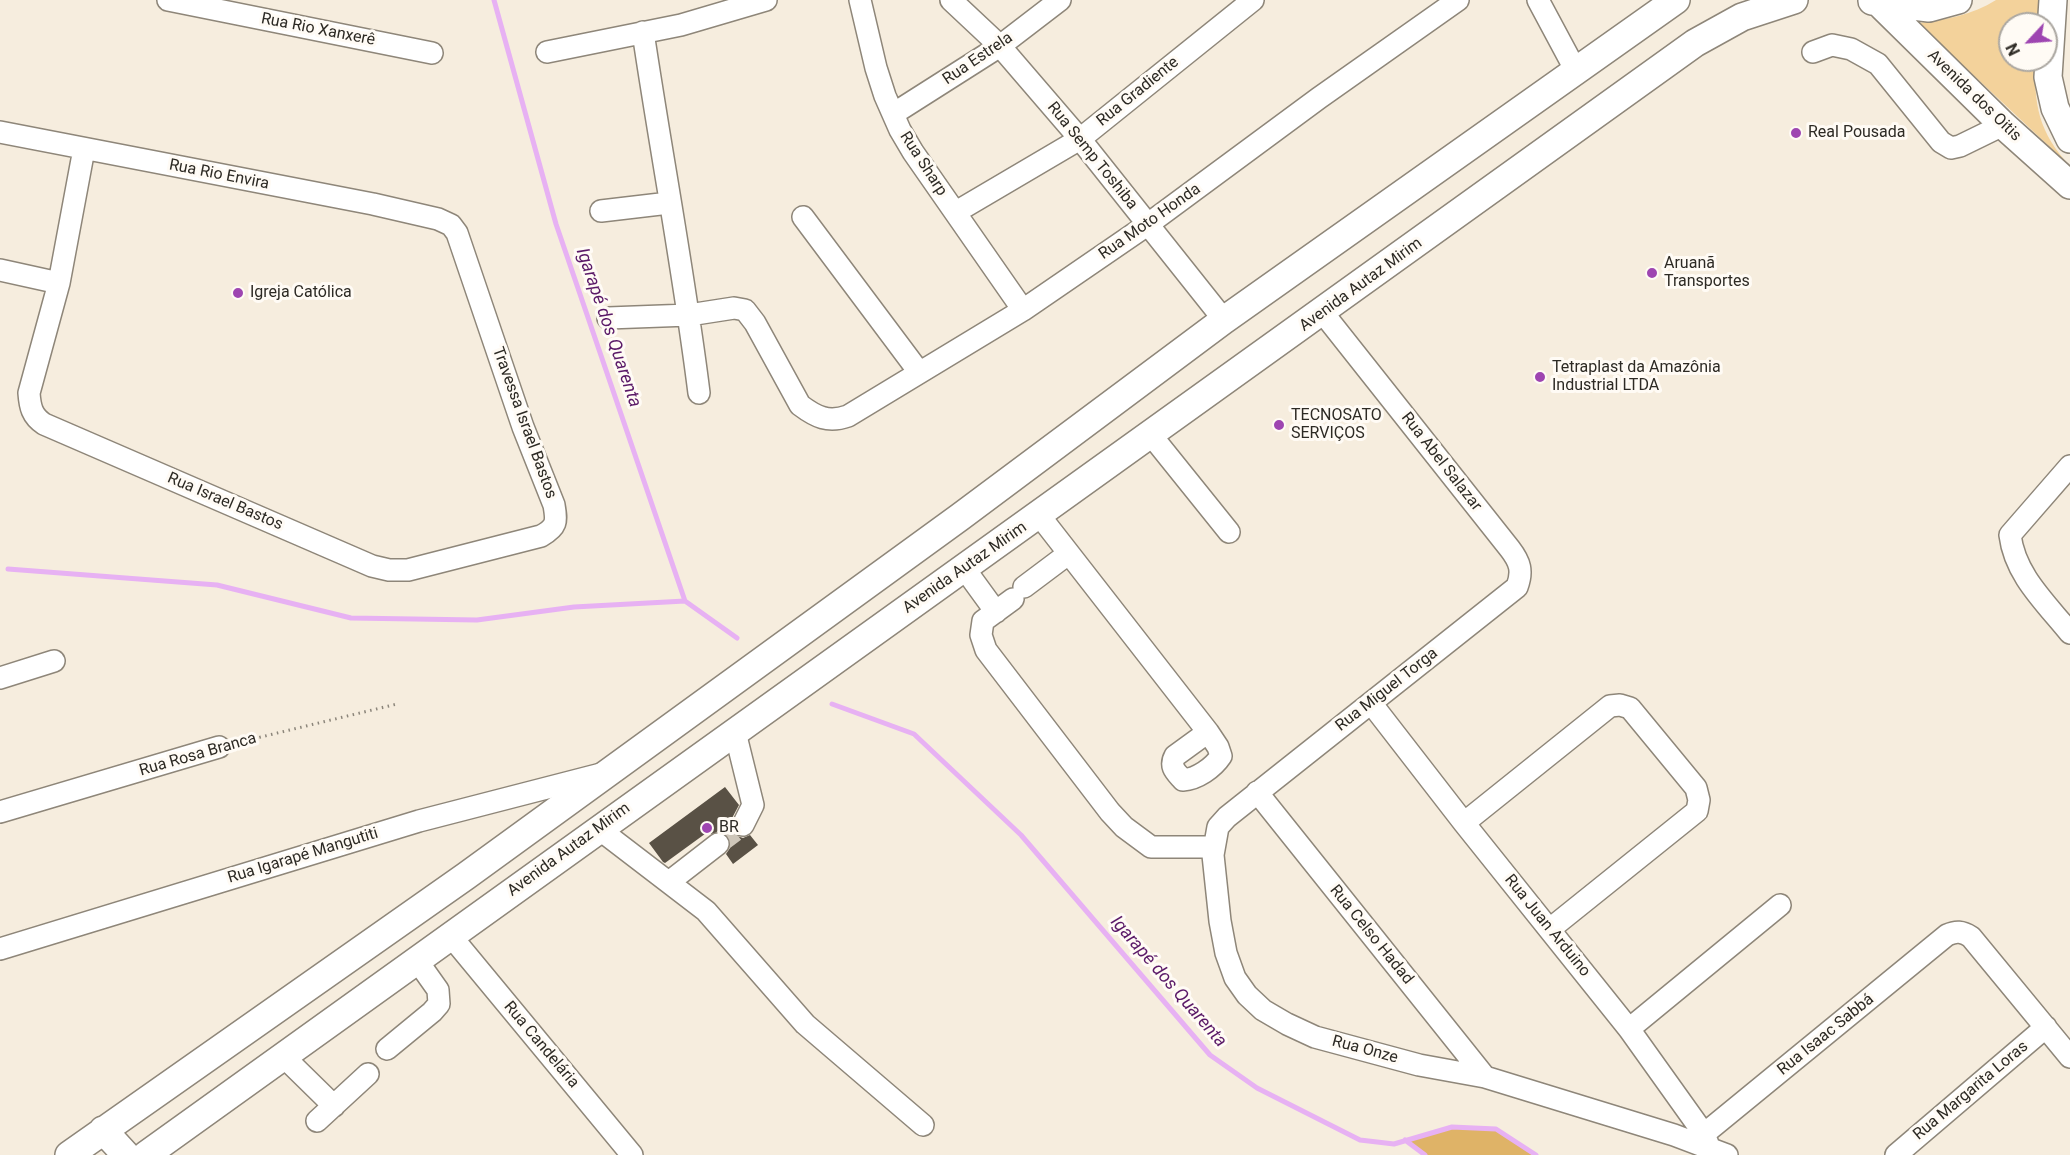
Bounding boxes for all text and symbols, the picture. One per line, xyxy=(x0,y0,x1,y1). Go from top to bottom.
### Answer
street label: Rua Rio Xanxerê xyxy=(259,10,377,50)
north arrow xyxy=(1998,12,2058,72)
street label: Rua Estrela xyxy=(939,29,1017,89)
text: N xyxy=(2002,40,2024,58)
street label: Avenida dos Oitis xyxy=(1923,46,2025,146)
street label: Rua Gradiente xyxy=(1093,53,1183,131)
street label: Rua Semp Toshiba xyxy=(1043,98,1141,214)
place label: Real Pousada xyxy=(1808,123,1906,143)
marker: Real Pousada xyxy=(1789,126,1803,140)
street label: Rua Sharp xyxy=(895,128,951,200)
street label: Rua Rio Envira xyxy=(167,156,271,194)
street label: Rua Moto Honda xyxy=(1095,180,1205,264)
street label: Avenida Autaz Mirim xyxy=(1296,234,1426,336)
water label: Igarapé dos Quarenta xyxy=(571,246,645,410)
place label: Aruanã Transportes xyxy=(1664,254,1750,292)
marker: Aruanã Transportes xyxy=(1645,266,1659,280)
place label: Igreja Católica xyxy=(250,283,352,303)
marker: Igreja Católica xyxy=(231,286,245,300)
street label: Travessa Israel Bastos xyxy=(488,344,560,502)
place label: Tetraplast da Amazônia Industrial LTDA xyxy=(1552,358,1721,396)
marker: Tetraplast da Amazônia Industrial LTDA xyxy=(1533,370,1547,384)
place label: TECNOSATO SERVIÇOS xyxy=(1291,406,1382,444)
street label: Rua Abel Salazar xyxy=(1397,409,1485,515)
marker: TECNOSATO SERVIÇOS xyxy=(1272,418,1286,432)
street label: Rua Israel Bastos xyxy=(164,469,286,535)
street label: Avenida Autaz Mirim xyxy=(899,518,1031,618)
street label: Rua Miguel Torga xyxy=(1332,644,1442,736)
street label: Rua Rosa Branca xyxy=(137,729,259,781)
street label: Avenida Autaz Mirim xyxy=(504,799,634,901)
place label: BR xyxy=(719,818,739,838)
marker: BR xyxy=(700,821,714,835)
street label: Rua Igarapé Mangutiti xyxy=(226,824,380,888)
street label: Rua Juan Arduino xyxy=(1500,871,1594,981)
street label: Rua Celso Hadad xyxy=(1325,881,1417,989)
water label: Igarapé dos Quarenta xyxy=(1105,912,1231,1052)
street label: Rua Isaac Sabbá xyxy=(1774,990,1878,1080)
street label: Rua Candelária xyxy=(499,998,583,1092)
street label: Rua Onze xyxy=(1330,1032,1400,1068)
street label: Rua Margarita Loras xyxy=(1910,1037,2032,1145)

